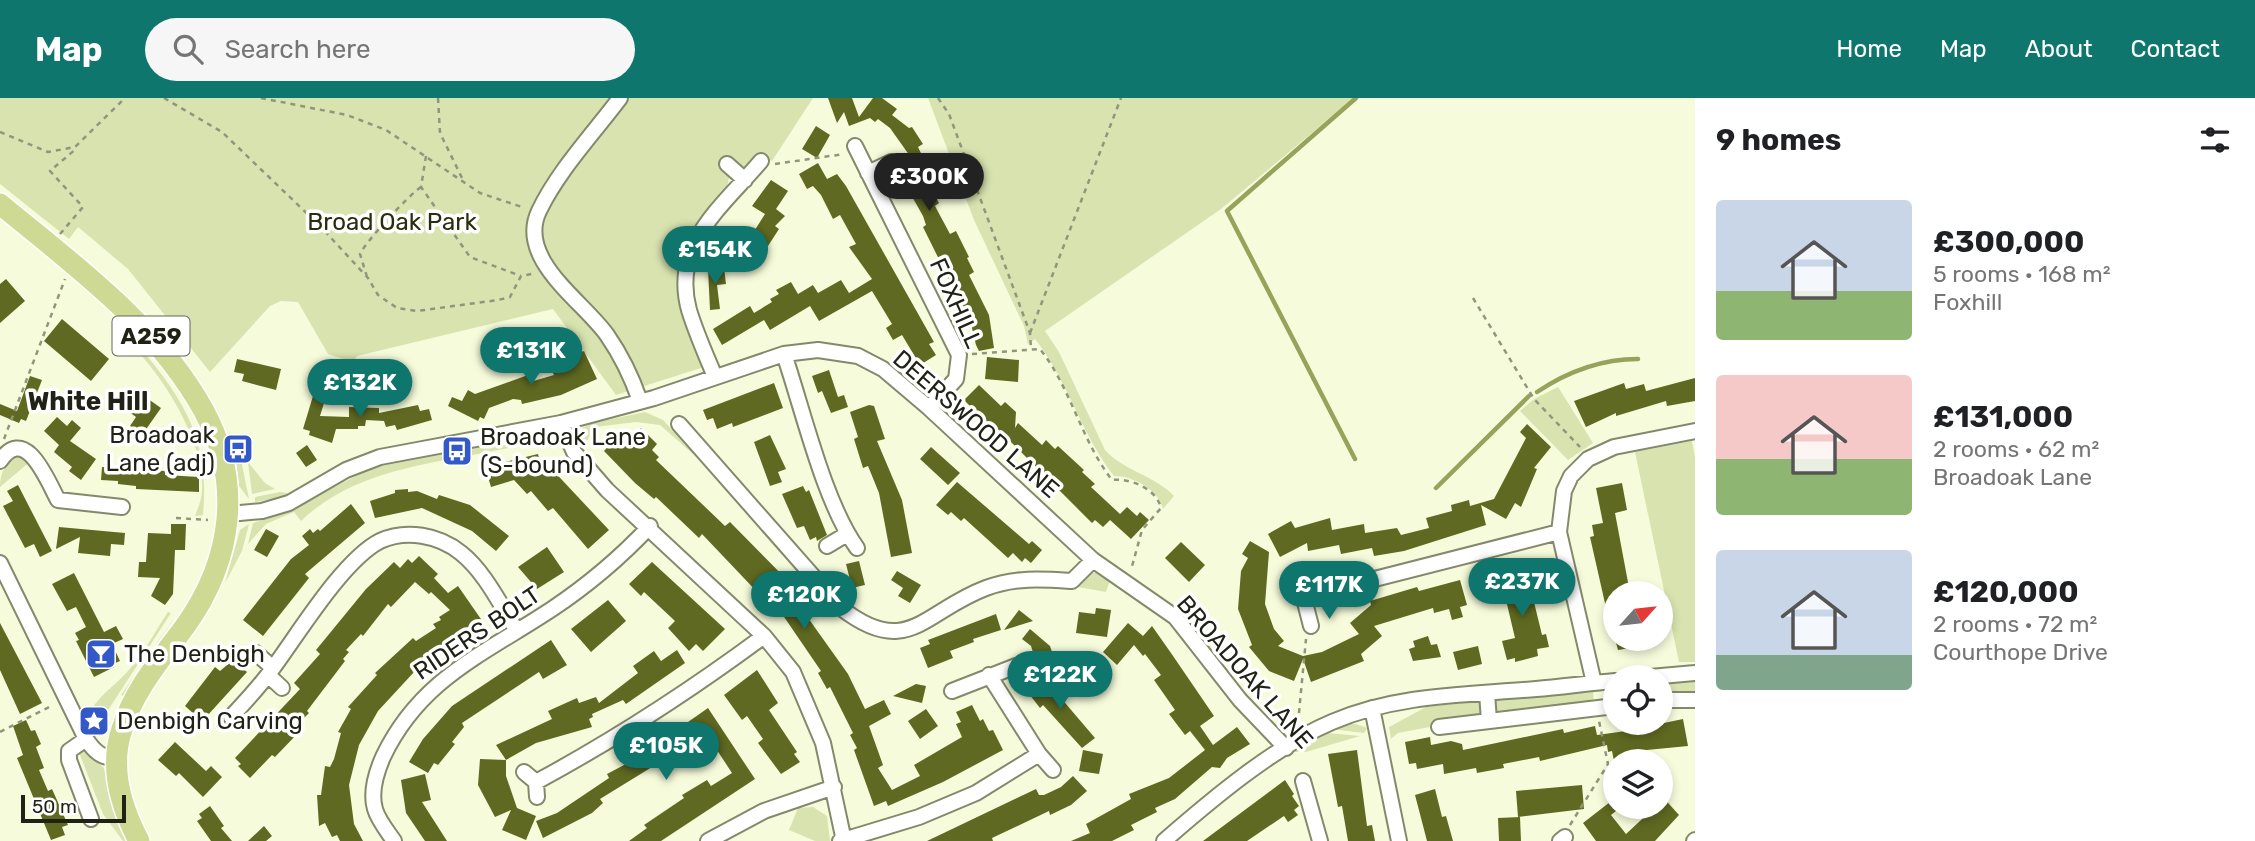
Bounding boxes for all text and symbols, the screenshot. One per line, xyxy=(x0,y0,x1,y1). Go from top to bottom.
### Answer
search box xyxy=(145,18,635,81)
text: Map xyxy=(35,30,103,69)
icon: search xyxy=(169,30,207,68)
text: Search here xyxy=(225,34,370,65)
text: Home xyxy=(1836,35,1902,63)
text: Map xyxy=(1940,35,1987,63)
text: About xyxy=(2025,35,2093,63)
text: Contact xyxy=(2131,35,2220,63)
icon: filters xyxy=(2196,121,2234,159)
text: 9 homes xyxy=(1716,122,1841,158)
pin: £300K xyxy=(880,153,978,213)
text: £300K xyxy=(890,162,968,190)
park label: Broad Oak Park xyxy=(307,208,477,236)
text: £300,000 xyxy=(1933,224,2084,260)
pin: £154K xyxy=(666,226,764,286)
icon: home xyxy=(1772,228,1856,312)
text: £154K xyxy=(678,235,752,263)
street label: FOXHILL xyxy=(924,254,988,353)
text: 5 rooms · 168 m² xyxy=(1933,260,2111,288)
text: Foxhill xyxy=(1933,288,2002,316)
road number: A259 xyxy=(113,316,190,356)
pin: £131K xyxy=(482,328,580,387)
text: £131K xyxy=(496,336,566,364)
street label: DEERSWOOD LANE xyxy=(887,344,1065,504)
pin: £132K xyxy=(311,360,409,419)
text: £132K xyxy=(323,368,397,396)
district label: White Hill xyxy=(28,386,148,417)
text: £131,000 xyxy=(1933,399,2073,435)
icon: home xyxy=(1772,403,1856,487)
place label: Broadoak Lane (adj) xyxy=(105,421,216,477)
place label: Broadoak Lane (S-bound) xyxy=(480,423,646,479)
bus stop icon: Broadoak Lane (adj) xyxy=(221,432,255,466)
bus stop icon: Broadoak Lane (S-bound) xyxy=(440,434,474,468)
text: 2 rooms · 62 m² xyxy=(1933,435,2099,463)
text: Broadoak Lane xyxy=(1933,463,2092,491)
pin: £237K xyxy=(1473,559,1571,618)
pin: £117K xyxy=(1280,561,1378,621)
text: £237K xyxy=(1484,567,1560,595)
text: £117K xyxy=(1295,570,1363,598)
pin: £120K xyxy=(755,572,853,631)
text: £120,000 xyxy=(1933,574,2079,610)
icon: home xyxy=(1772,578,1856,662)
street label: RIDERS BOLT xyxy=(408,580,546,686)
text: £120K xyxy=(767,580,841,608)
north arrow xyxy=(1603,581,1673,651)
map controls xyxy=(1603,581,1673,819)
street label: BROADOAK LANE xyxy=(1171,590,1319,754)
text: 2 rooms · 72 m² xyxy=(1933,610,2097,638)
bar icon: The Denbigh xyxy=(84,637,118,671)
text: Courthope Drive xyxy=(1933,638,2108,666)
place label: The Denbigh xyxy=(124,640,265,668)
pin: £122K xyxy=(1011,652,1109,711)
text: £122K xyxy=(1023,660,1097,688)
button: locate xyxy=(1603,665,1673,735)
place icon: Denbigh Carving xyxy=(77,704,111,738)
place label: Denbigh Carving xyxy=(117,707,303,735)
pin: £105K xyxy=(617,722,715,782)
text: £105K xyxy=(629,731,703,759)
button: layers xyxy=(1603,749,1673,819)
scale bar xyxy=(21,792,126,824)
text: 50 m xyxy=(32,795,77,818)

